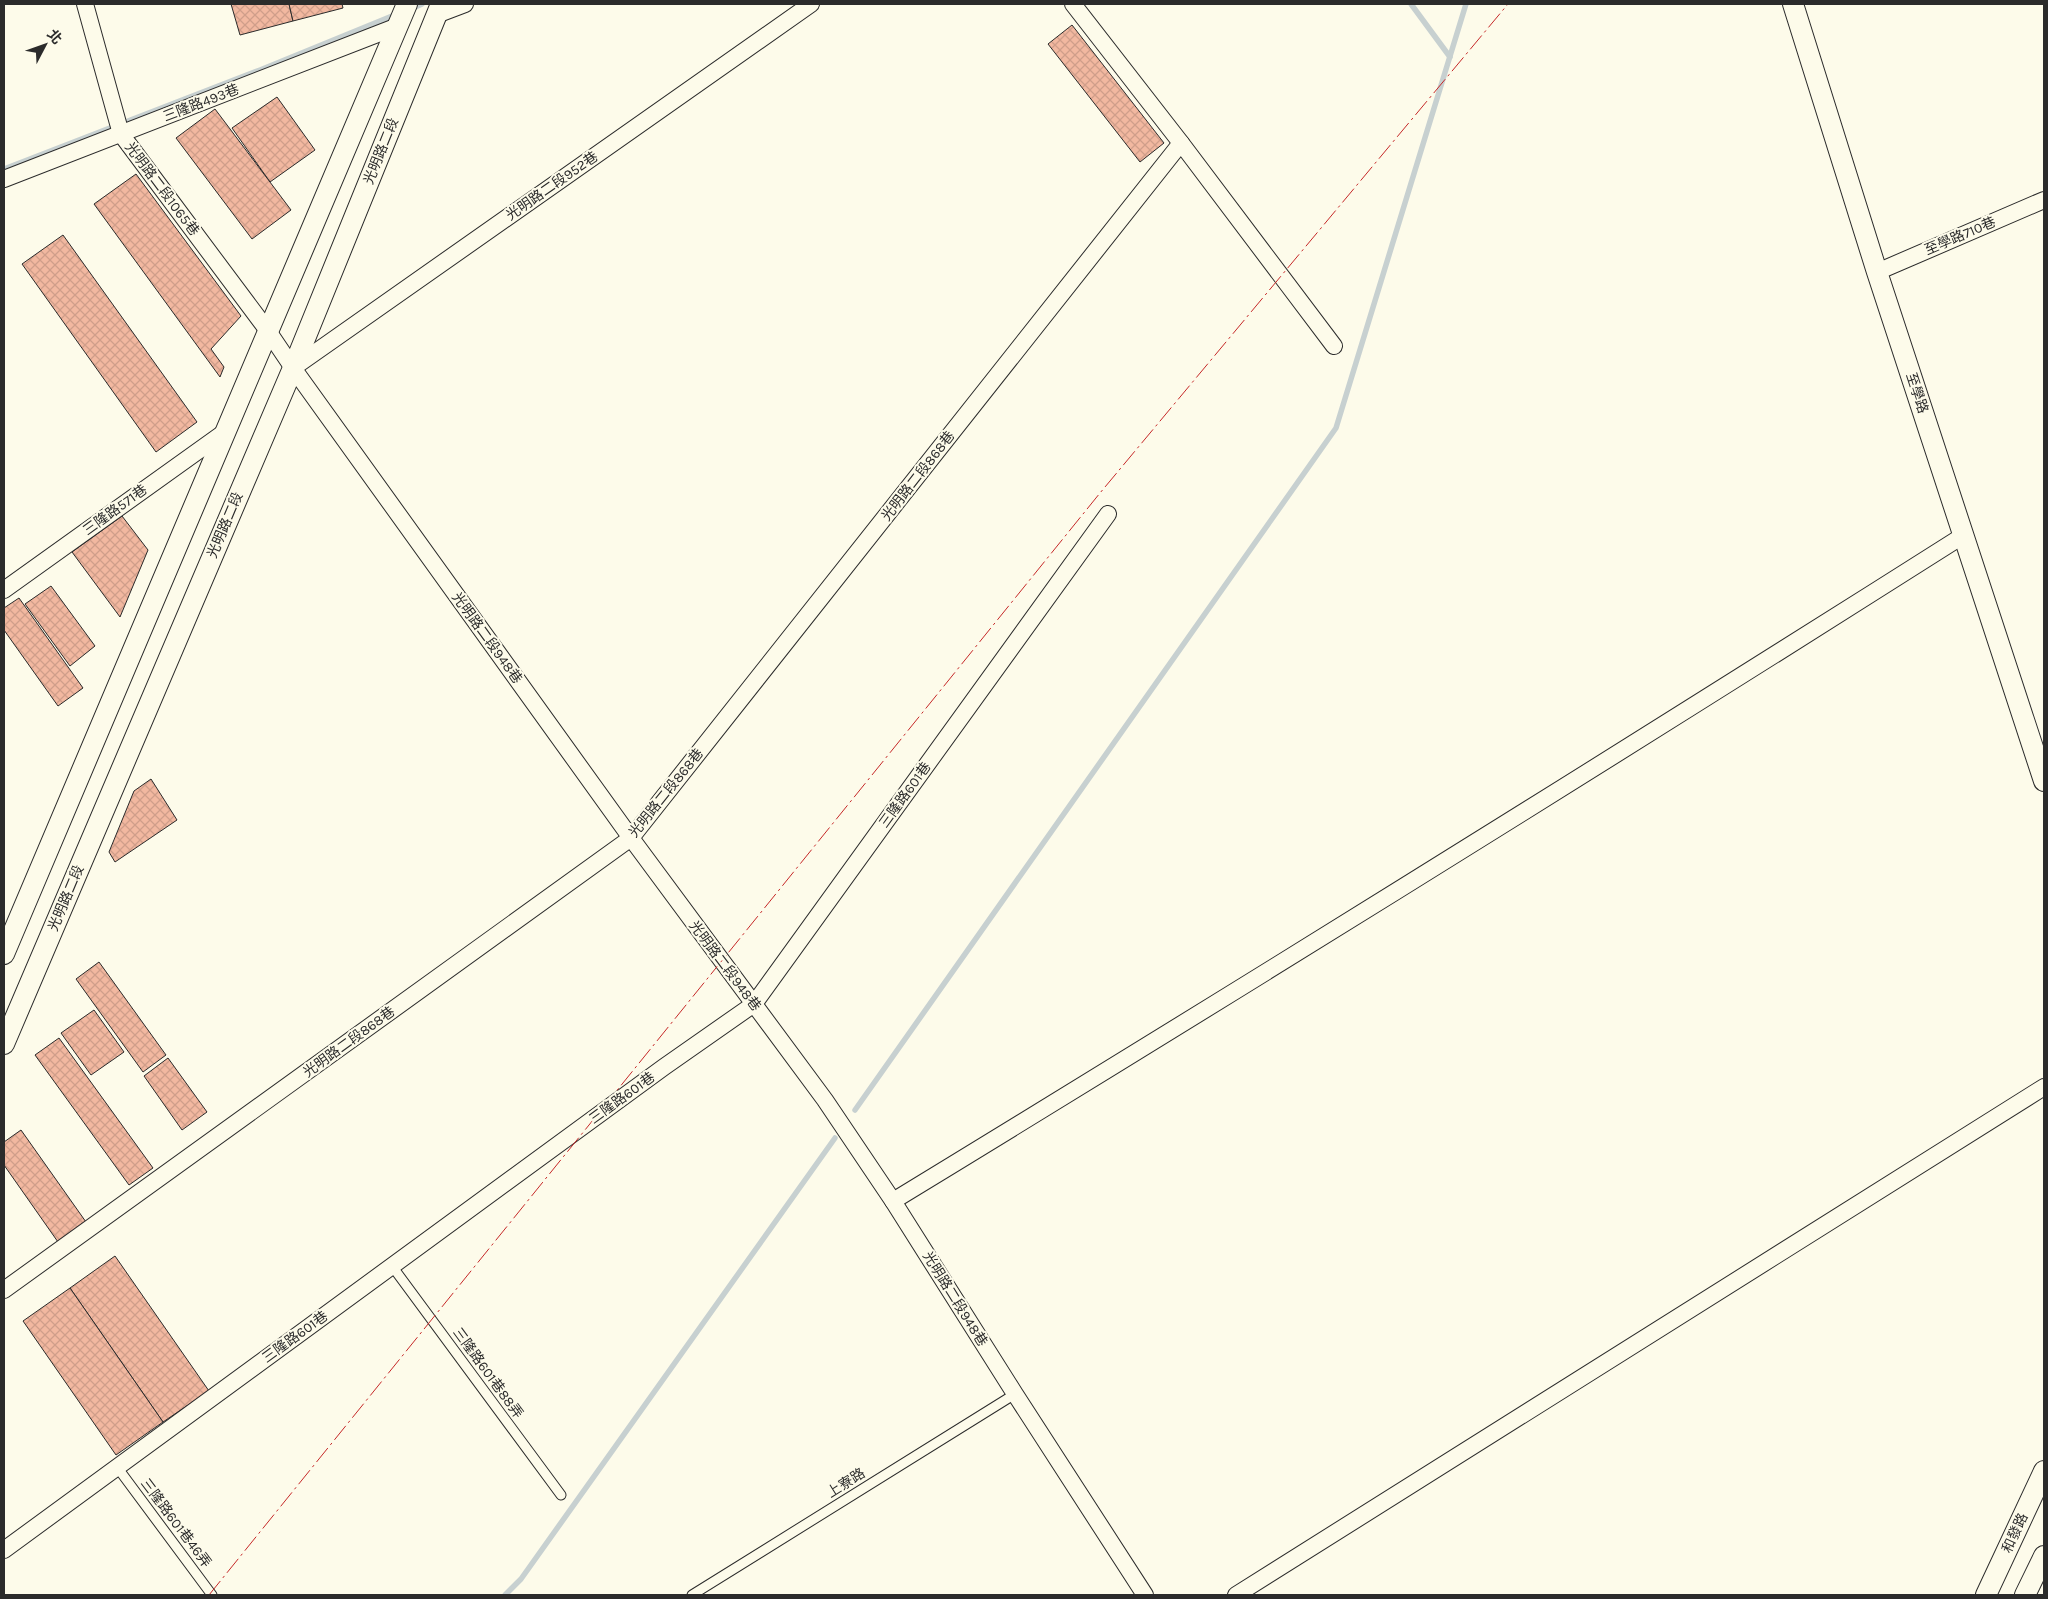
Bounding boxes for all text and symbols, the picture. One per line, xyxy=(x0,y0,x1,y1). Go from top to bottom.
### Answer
north arrow xyxy=(20,20,70,70)
text: 北 xyxy=(43,26,65,48)
street label: 三隆路493巷 xyxy=(161,81,241,125)
street label: 光明路二段 xyxy=(360,115,402,187)
street label: 光明路二段1065巷 xyxy=(121,139,203,239)
street label: 光明路二段952巷 xyxy=(503,148,601,224)
street label: 至學路710巷 xyxy=(1922,213,1998,259)
street label: 至學路 xyxy=(1902,370,1932,416)
street label: 光明路二段868巷 xyxy=(878,428,958,524)
street label: 三隆路571巷 xyxy=(80,481,150,539)
street label: 光明路二段 xyxy=(204,489,246,561)
street label: 光明路二段948巷 xyxy=(448,589,526,687)
street label: 光明路二段868巷 xyxy=(625,745,707,841)
street label: 三隆路601巷 xyxy=(876,759,934,831)
street label: 光明路二段 xyxy=(45,862,87,934)
street label: 光明路二段948巷 xyxy=(686,918,764,1014)
street label: 光明路二段868巷 xyxy=(300,1003,398,1081)
street label: 三隆路601巷 xyxy=(586,1069,658,1127)
street label: 光明路二段948巷 xyxy=(919,1248,991,1350)
street label: 三隆路601巷 xyxy=(259,1308,331,1366)
street label: 三隆路601巷88弄 xyxy=(449,1324,527,1422)
street label: 上寮路 xyxy=(824,1465,868,1501)
street label: 三隆路601巷46弄 xyxy=(137,1475,215,1571)
street label: 和發路 xyxy=(1998,1510,2032,1556)

